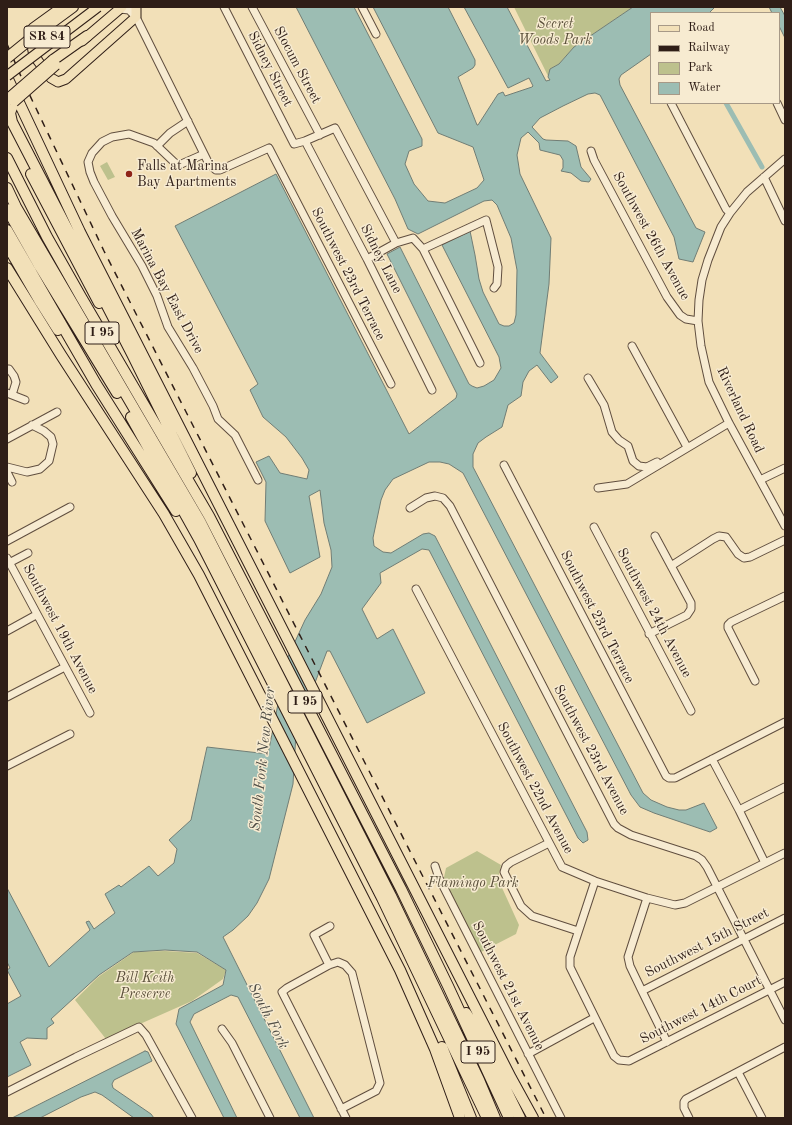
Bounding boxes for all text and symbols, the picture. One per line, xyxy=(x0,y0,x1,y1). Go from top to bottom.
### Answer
legend xyxy=(650,12,780,104)
park label: Secret Woods Park xyxy=(518,16,592,48)
text: Road xyxy=(688,22,715,34)
street label: Slocum Street xyxy=(270,23,324,107)
road number: SR 84 xyxy=(24,26,70,48)
street label: Sidney Street xyxy=(244,29,296,109)
text: Railway xyxy=(688,42,730,54)
text: Park xyxy=(688,62,713,74)
text: Water xyxy=(688,82,720,94)
place label: Falls at Marina Bay Apartments xyxy=(137,158,236,190)
marker: Falls at Marina Bay Apartments xyxy=(124,169,134,179)
street label: Southwest 26th Avenue xyxy=(609,169,693,303)
street label: Southwest 23rd Terrace xyxy=(307,205,389,343)
street label: Sidney Lane xyxy=(356,222,406,296)
street label: Marina Bay East Drive xyxy=(127,226,207,356)
road number: I 95 xyxy=(85,322,119,344)
street label: Riverland Road xyxy=(713,364,767,456)
street label: Southwest 24th Avenue xyxy=(613,545,695,681)
street label: Southwest 23rd Terrace xyxy=(556,548,638,686)
street label: Southwest 19th Avenue xyxy=(19,561,101,697)
street label: Southwest 23rd Avenue xyxy=(550,682,632,818)
water label: South Fork New River xyxy=(246,686,280,832)
road number: I 95 xyxy=(288,691,322,713)
street label: Southwest 22nd Avenue xyxy=(493,719,577,857)
park label: Flamingo Park xyxy=(427,875,519,891)
street label: Southwest 15th Street xyxy=(642,904,772,982)
street label: Southwest 21st Avenue xyxy=(468,919,548,1053)
park label: Bill Keith Preserve xyxy=(115,970,175,1002)
street label: Southwest 14th Court xyxy=(637,972,765,1048)
water label: South Fork xyxy=(244,980,292,1052)
road number: I 95 xyxy=(461,1041,495,1063)

